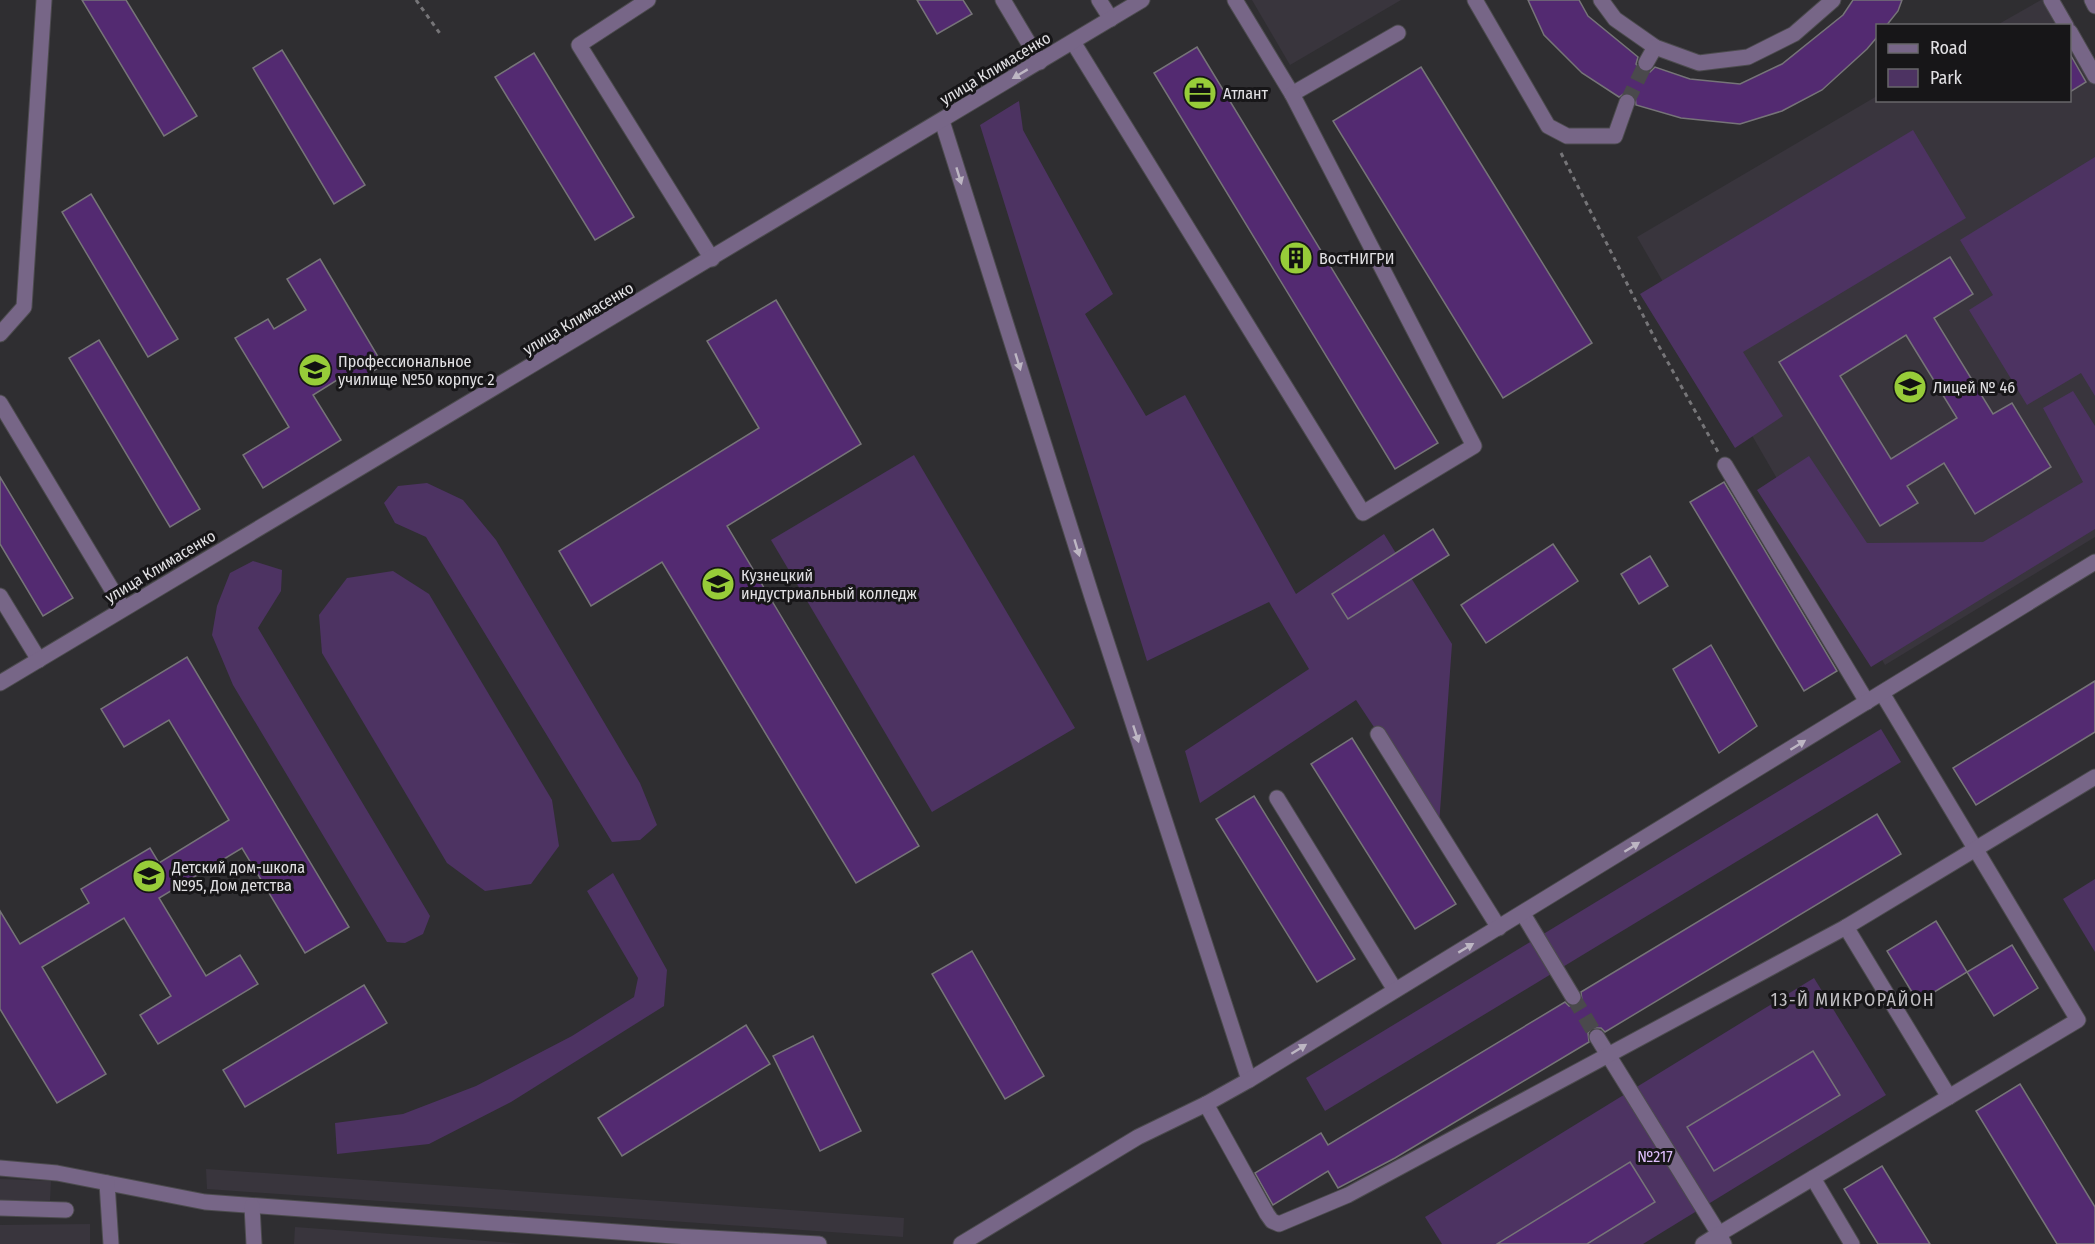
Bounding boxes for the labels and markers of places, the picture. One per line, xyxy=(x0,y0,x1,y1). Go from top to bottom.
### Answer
office icon: Атлант xyxy=(1182,75,1218,111)
place label: Атлант xyxy=(1223,84,1269,103)
building icon: ВостНИГРИ xyxy=(1278,240,1314,276)
place label: ВостНИГРИ xyxy=(1319,249,1394,268)
school or university icon: Профессиональное училище №50 корпус 2 xyxy=(297,352,333,388)
place label: Профессиональное училище №50 корпус 2 xyxy=(338,352,495,389)
school or university icon: Лицей № 46 xyxy=(1892,369,1928,405)
place label: Лицей № 46 xyxy=(1933,378,2015,397)
school or university icon: Кузнецкий индустриальный колледж xyxy=(700,566,736,602)
place label: Кузнецкий индустриальный колледж xyxy=(741,566,918,603)
school or university icon: Детский дом-школа №95, Дом детства xyxy=(131,858,167,894)
place label: Детский дом-школа №95, Дом детства xyxy=(171,858,305,895)

